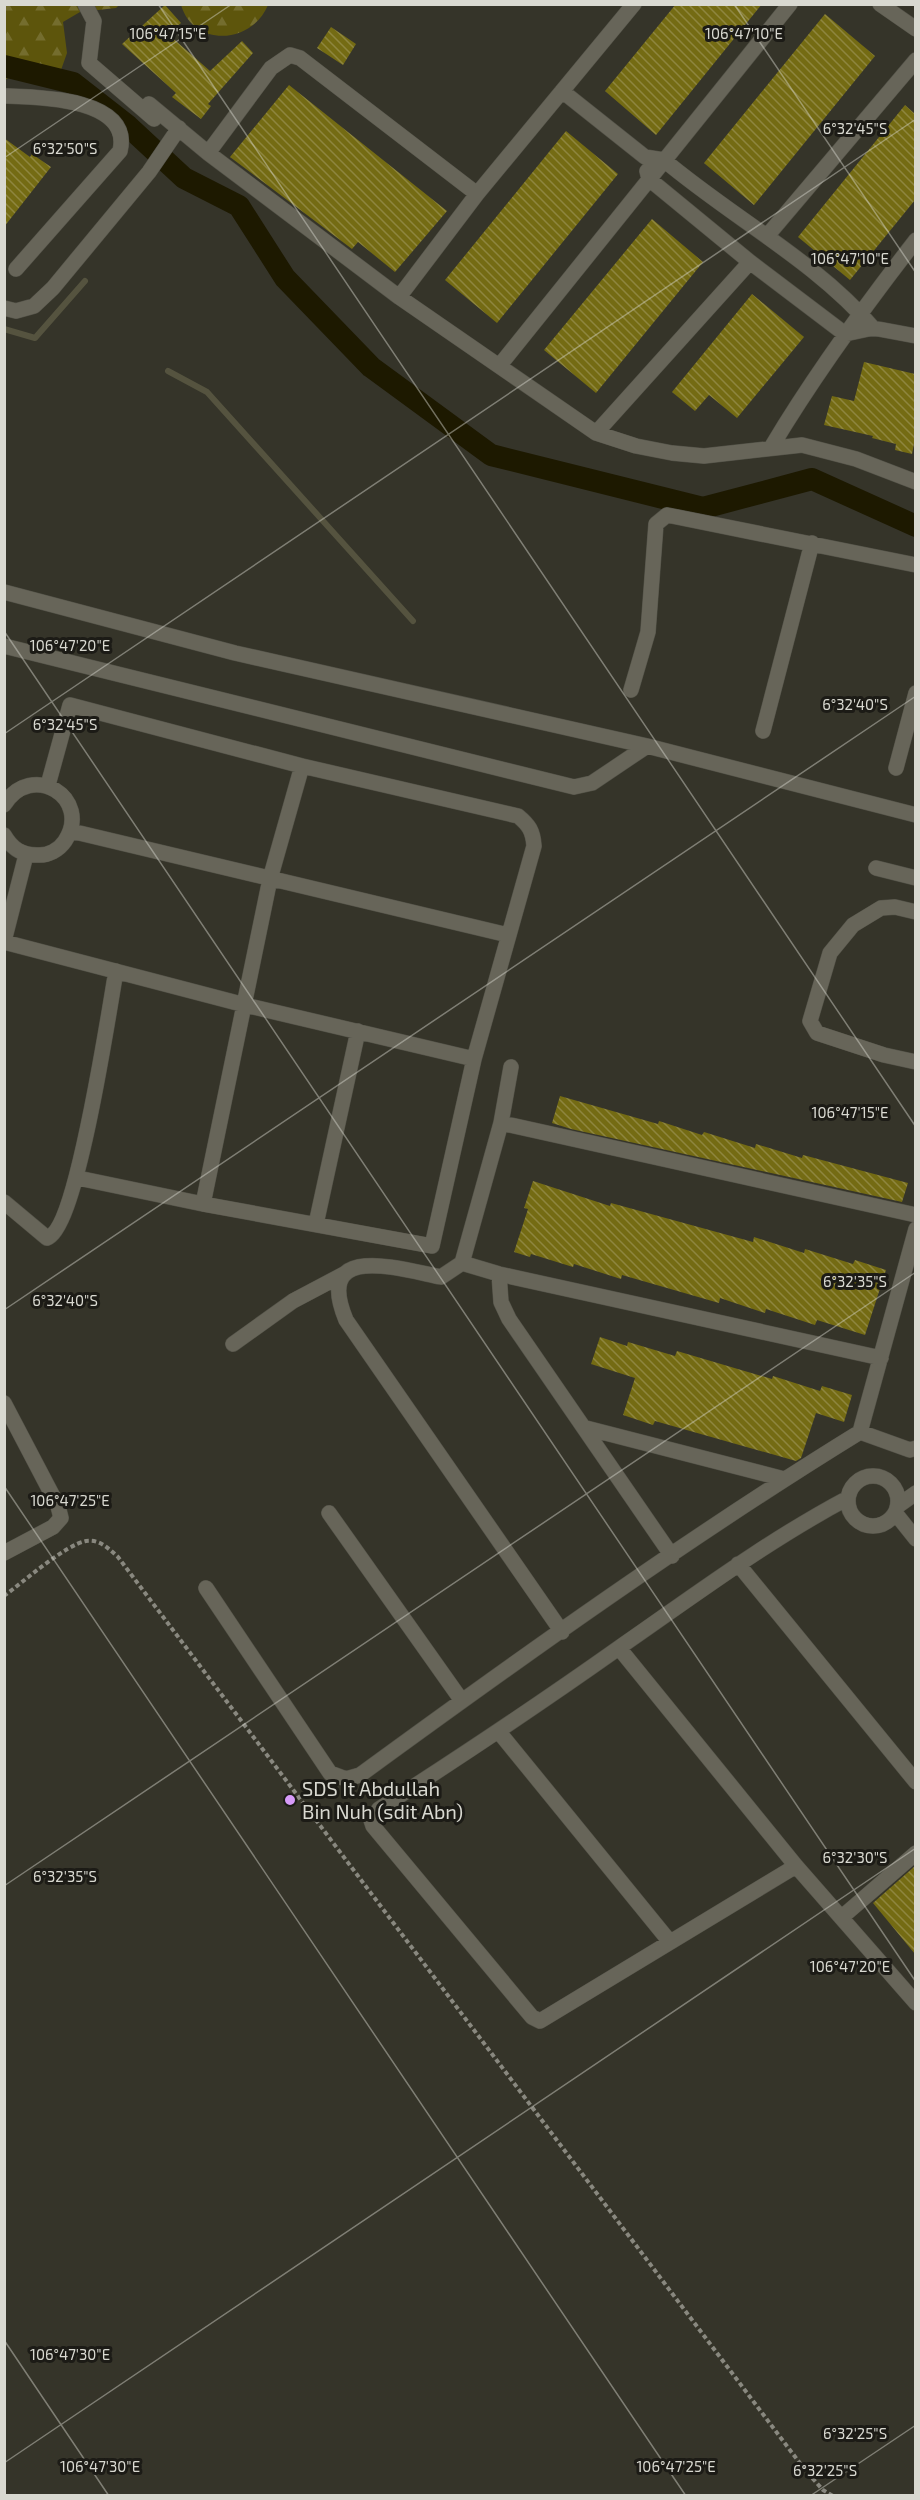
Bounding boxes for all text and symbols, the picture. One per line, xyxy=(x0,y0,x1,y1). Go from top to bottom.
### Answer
text: 106°47'15"E xyxy=(130,24,206,42)
text: 106°47'10"E xyxy=(705,24,783,42)
text: 6°32'45"S xyxy=(823,119,887,137)
text: 6°32'50"S xyxy=(33,139,97,157)
text: 106°47'10"E xyxy=(811,249,889,267)
text: 106°47'20"E xyxy=(30,636,110,654)
text: 6°32'40"S xyxy=(822,695,888,713)
text: 6°32'45"S xyxy=(33,715,97,733)
text: 106°47'15"E xyxy=(812,1103,888,1121)
text: 6°32'35"S xyxy=(823,1272,887,1290)
text: 6°32'40"S xyxy=(32,1291,98,1309)
text: 106°47'25"E xyxy=(30,1491,110,1509)
place label: SDS It Abdullah Bin Nuh (sdit Abn) xyxy=(302,1776,463,1823)
marker: SDS It Abdullah Bin Nuh (sdit Abn) xyxy=(283,1793,297,1807)
text: 6°32'30"S xyxy=(822,1848,888,1866)
text: 6°32'35"S xyxy=(33,1867,97,1885)
text: 106°47'20"E xyxy=(810,1957,890,1975)
text: 106°47'30"E xyxy=(30,2345,110,2363)
text: 6°32'25"S xyxy=(823,2424,887,2442)
text: 106°47'30"E xyxy=(60,2457,140,2475)
text: 106°47'25"E xyxy=(636,2457,716,2475)
text: 6°32'25"S xyxy=(793,2461,857,2479)

